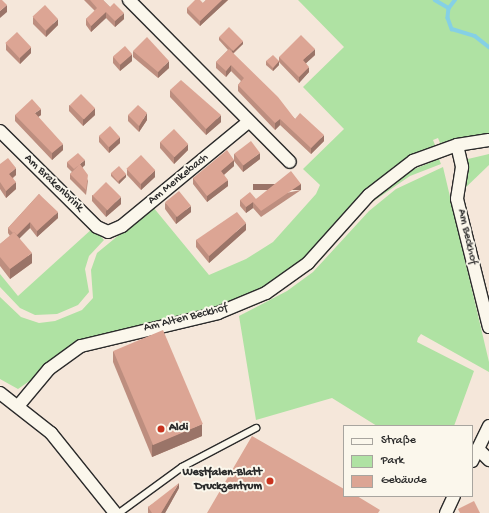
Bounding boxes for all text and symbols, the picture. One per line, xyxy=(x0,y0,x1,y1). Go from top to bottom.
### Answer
street label: Am Menkebach xyxy=(146,151,212,209)
street label: Am Brakenbrink xyxy=(20,152,86,216)
street label: Am Beckhof xyxy=(453,208,479,266)
street label: Am Alten Beckhof xyxy=(143,302,229,336)
place label: Aldi xyxy=(169,422,188,436)
marker: Aldi xyxy=(156,424,166,434)
legend xyxy=(343,425,473,497)
text: Straße xyxy=(381,434,416,448)
text: Park xyxy=(381,454,404,468)
place label: Westfalen-Blatt Druckzentrum xyxy=(182,467,262,495)
text: Gebäude xyxy=(381,474,427,488)
marker: Westfalen-Blatt Druckzentrum xyxy=(265,476,275,486)

